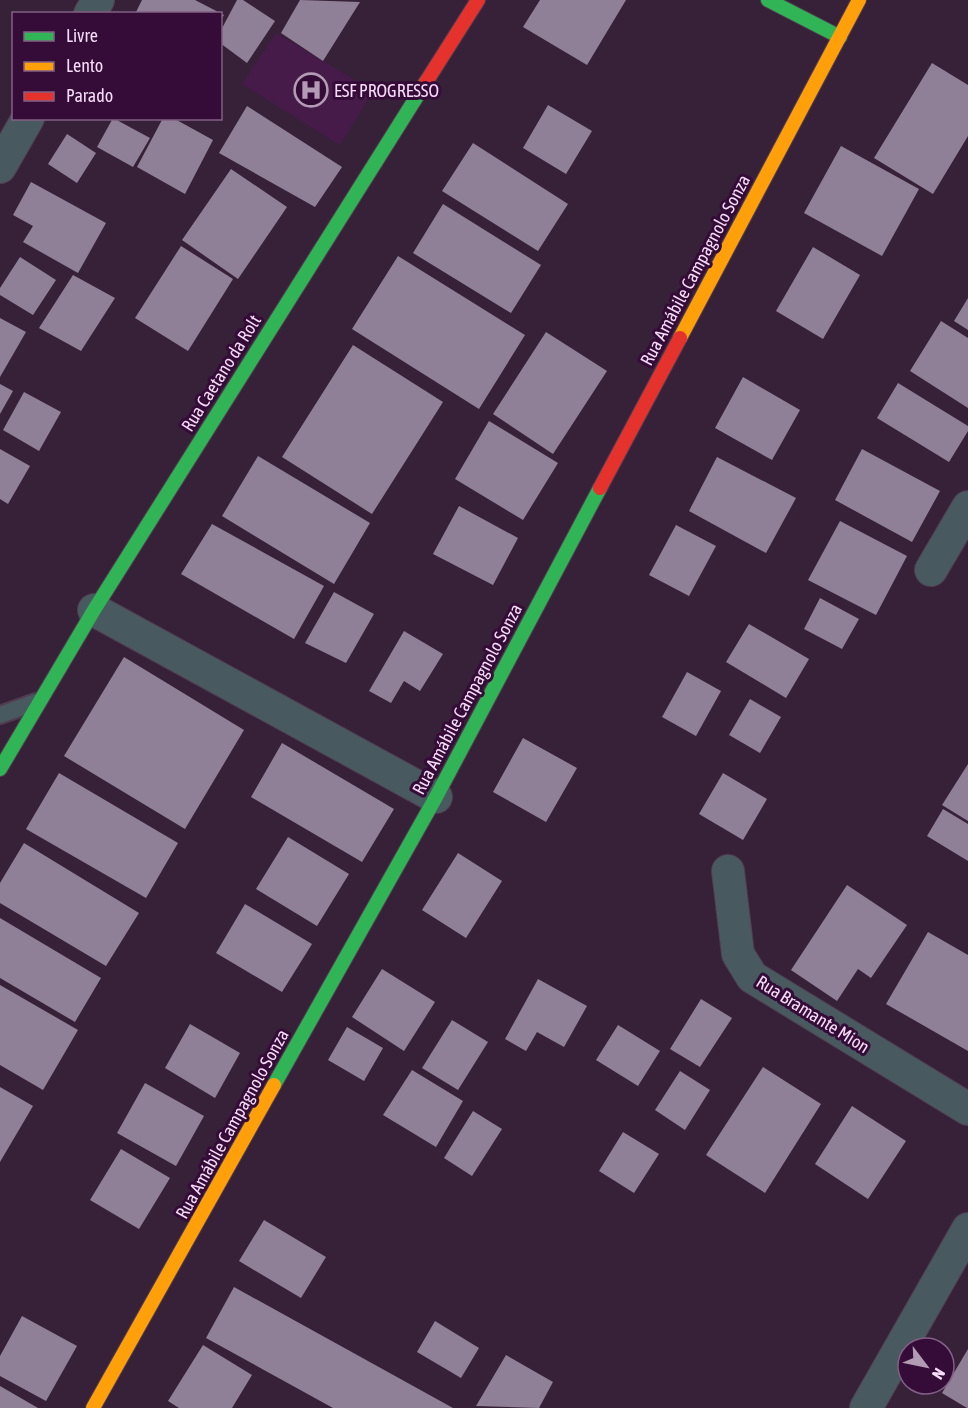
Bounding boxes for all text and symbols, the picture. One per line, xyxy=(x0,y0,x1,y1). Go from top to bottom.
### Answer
legend xyxy=(12,12,222,120)
text: Livre xyxy=(66,25,98,46)
text: Lento xyxy=(66,55,103,76)
hospital icon: ESF PROGRESSO xyxy=(293,72,329,108)
place label: ESF PROGRESSO xyxy=(334,80,439,101)
text: Parado xyxy=(66,85,113,106)
street label: Rua Amábile Campagnolo Sonza xyxy=(636,171,754,369)
street label: Rua Caetano da Rolt xyxy=(177,311,265,435)
street label: Rua Amábile Campagnolo Sonza xyxy=(408,600,526,798)
street label: Rua Bramante Mion xyxy=(753,971,873,1057)
street label: Rua Amábile Campagnolo Sonza xyxy=(171,1026,293,1222)
north arrow xyxy=(896,1336,956,1396)
text: N xyxy=(929,1365,949,1383)

